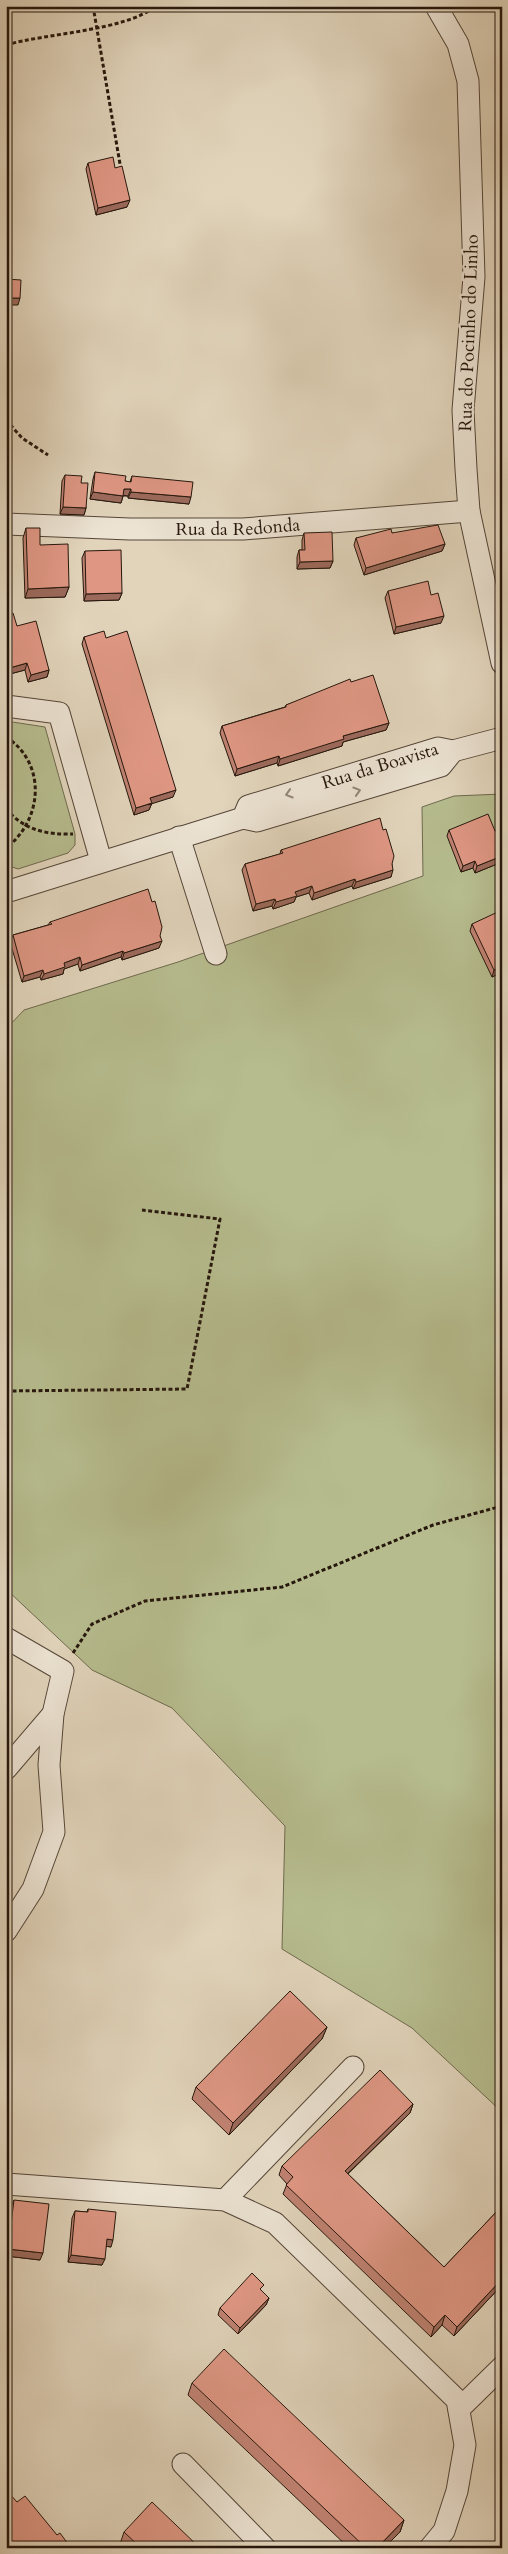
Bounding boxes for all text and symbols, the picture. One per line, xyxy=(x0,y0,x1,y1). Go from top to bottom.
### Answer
street label: Rua do Pocinho do Linho xyxy=(453,234,485,432)
street label: Rua da Redonda xyxy=(175,512,301,542)
street label: Rua da Boavista xyxy=(319,736,442,795)
one-way arrow xyxy=(352,786,361,796)
one-way arrow xyxy=(285,788,293,798)

